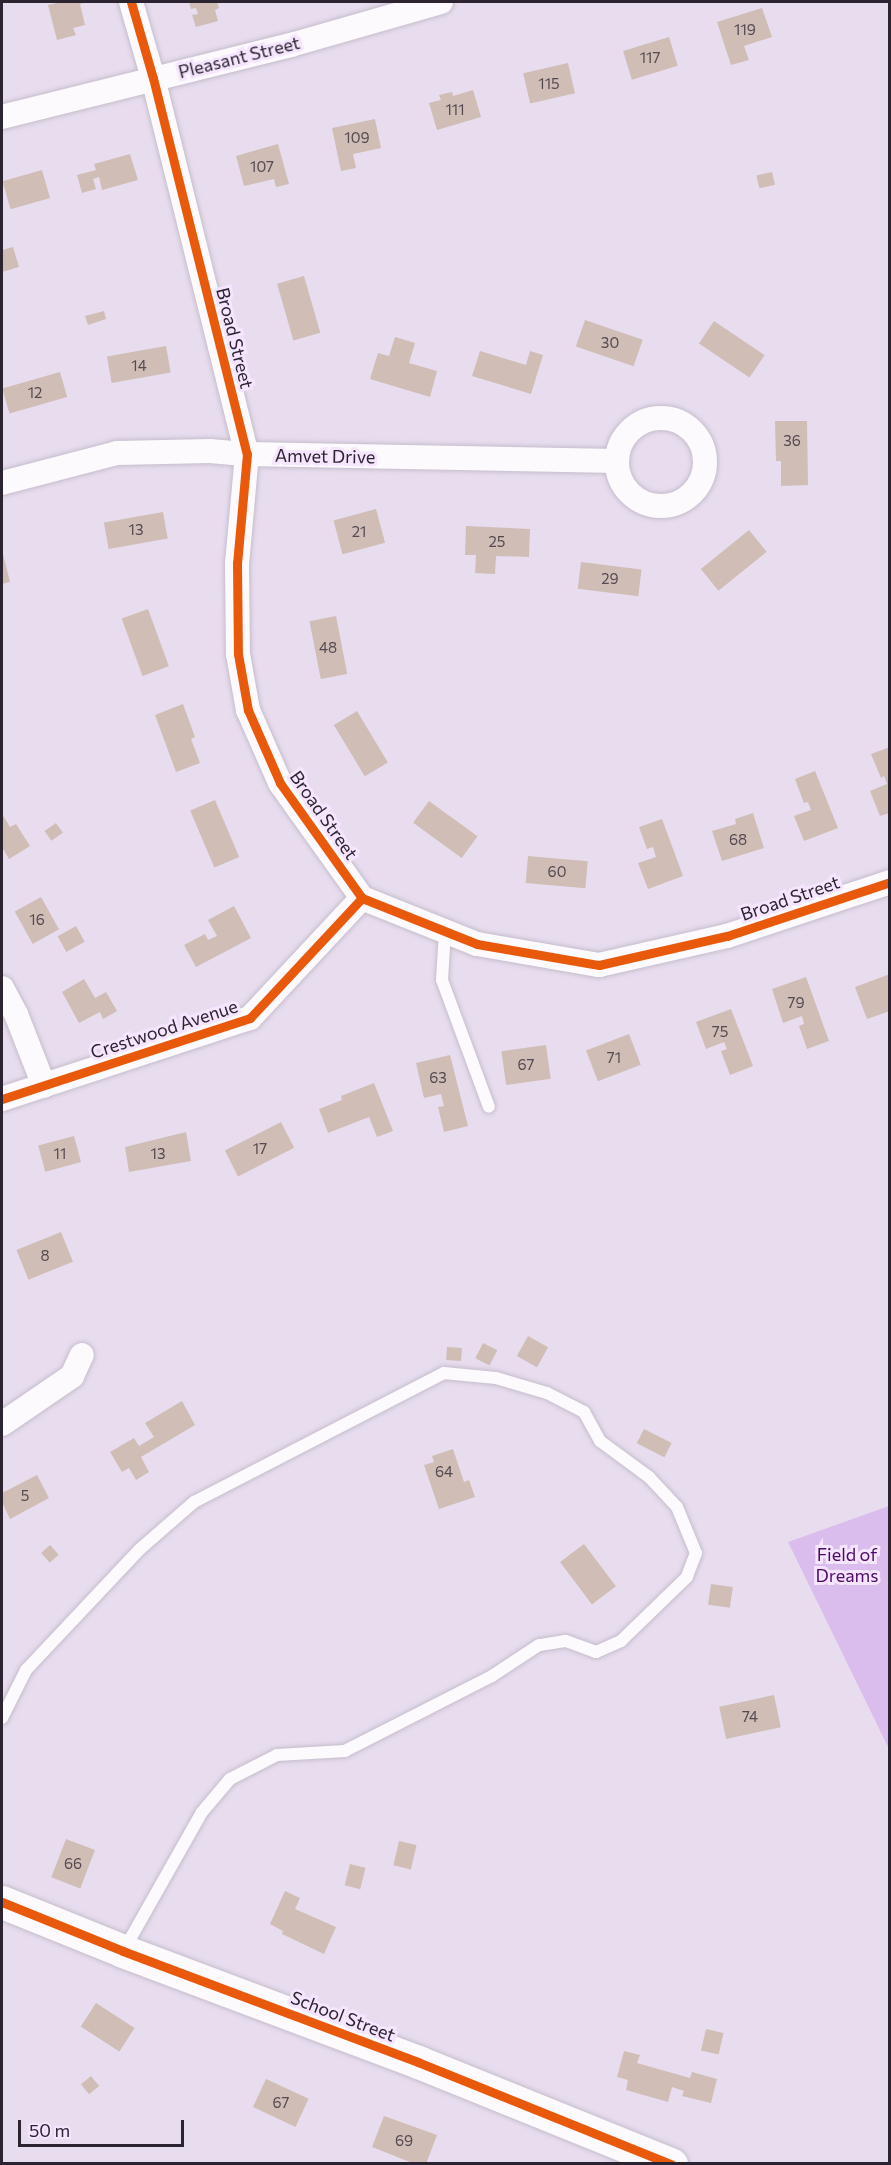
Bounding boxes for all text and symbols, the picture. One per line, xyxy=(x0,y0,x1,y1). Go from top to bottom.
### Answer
house number: 119 xyxy=(734,21,756,39)
street label: Pleasant Street xyxy=(176,31,302,83)
house number: 117 xyxy=(640,49,660,67)
house number: 115 xyxy=(538,75,560,93)
house number: 111 xyxy=(445,101,465,119)
house number: 109 xyxy=(344,129,370,147)
house number: 107 xyxy=(250,158,274,176)
street label: Broad Street xyxy=(212,285,258,391)
house number: 30 xyxy=(601,334,619,352)
house number: 14 xyxy=(131,357,147,375)
house number: 12 xyxy=(28,384,42,402)
house number: 36 xyxy=(783,432,801,450)
street label: Amvet Drive xyxy=(275,444,375,468)
house number: 13 xyxy=(129,521,143,539)
house number: 21 xyxy=(352,523,366,541)
house number: 25 xyxy=(489,533,505,551)
house number: 29 xyxy=(601,570,619,588)
house number: 48 xyxy=(319,639,337,657)
street label: Broad Street xyxy=(286,766,362,864)
house number: 68 xyxy=(729,831,747,849)
house number: 60 xyxy=(548,863,566,881)
street label: Broad Street xyxy=(738,871,842,925)
house number: 16 xyxy=(29,911,45,929)
house number: 79 xyxy=(788,994,804,1012)
street label: Crestwood Avenue xyxy=(88,995,240,1063)
house number: 75 xyxy=(712,1023,728,1041)
house number: 71 xyxy=(607,1049,621,1067)
house number: 67 xyxy=(518,1056,534,1074)
house number: 63 xyxy=(429,1069,447,1087)
house number: 17 xyxy=(253,1140,267,1158)
house number: 11 xyxy=(54,1145,66,1163)
house number: 13 xyxy=(151,1145,165,1163)
house number: 8 xyxy=(40,1247,50,1265)
house number: 64 xyxy=(435,1463,453,1481)
house number: 5 xyxy=(21,1487,29,1505)
park label: Field of Dreams xyxy=(816,1544,878,1586)
house number: 74 xyxy=(742,1708,758,1726)
house number: 66 xyxy=(64,1855,82,1873)
street label: School Street xyxy=(288,1986,398,2046)
house number: 67 xyxy=(273,2094,289,2112)
scale bar xyxy=(21,2108,188,2146)
text: 50 m xyxy=(29,2119,70,2141)
house number: 69 xyxy=(395,2132,413,2150)

